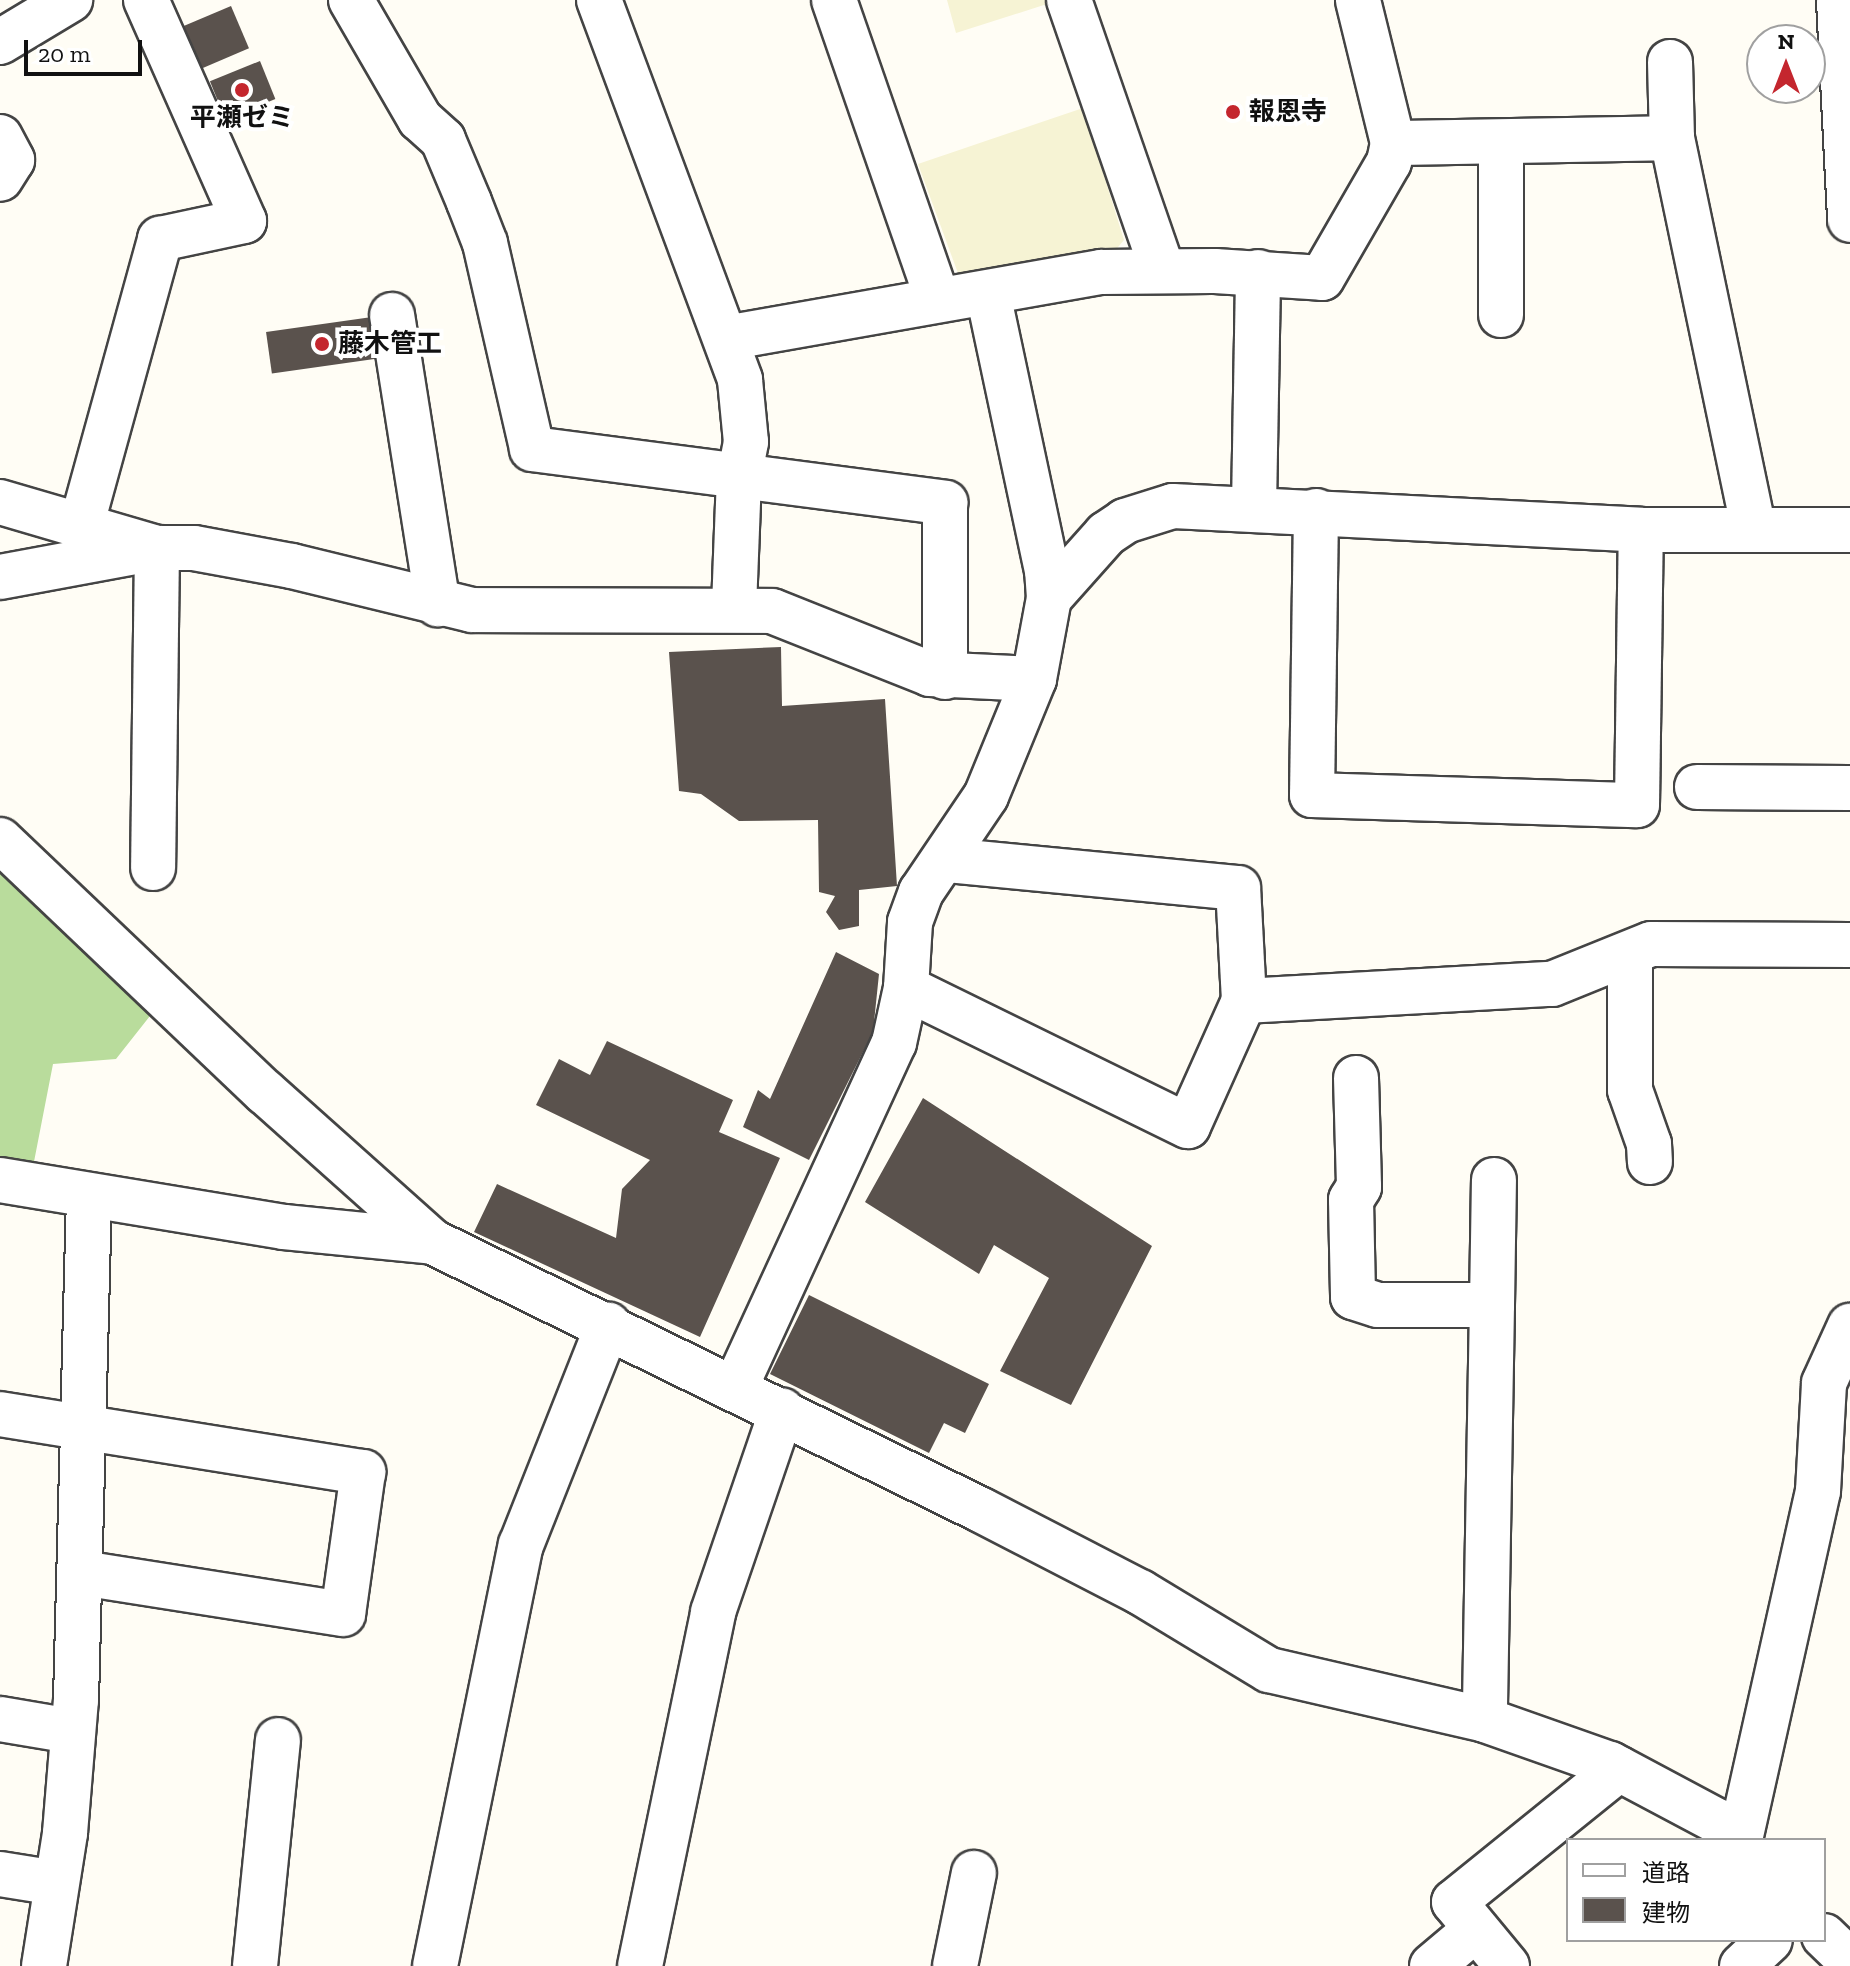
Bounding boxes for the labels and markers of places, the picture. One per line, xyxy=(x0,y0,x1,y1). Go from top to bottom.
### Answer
marker: 平瀬ゼミ xyxy=(233,81,251,99)
place label: 報恩寺 xyxy=(1249,96,1327,128)
place label: 平瀬ゼミ xyxy=(190,102,294,134)
marker: 報恩寺 xyxy=(1224,103,1242,121)
place label: 藤木管工 xyxy=(338,328,442,360)
marker: 藤木管工 xyxy=(313,335,331,353)

